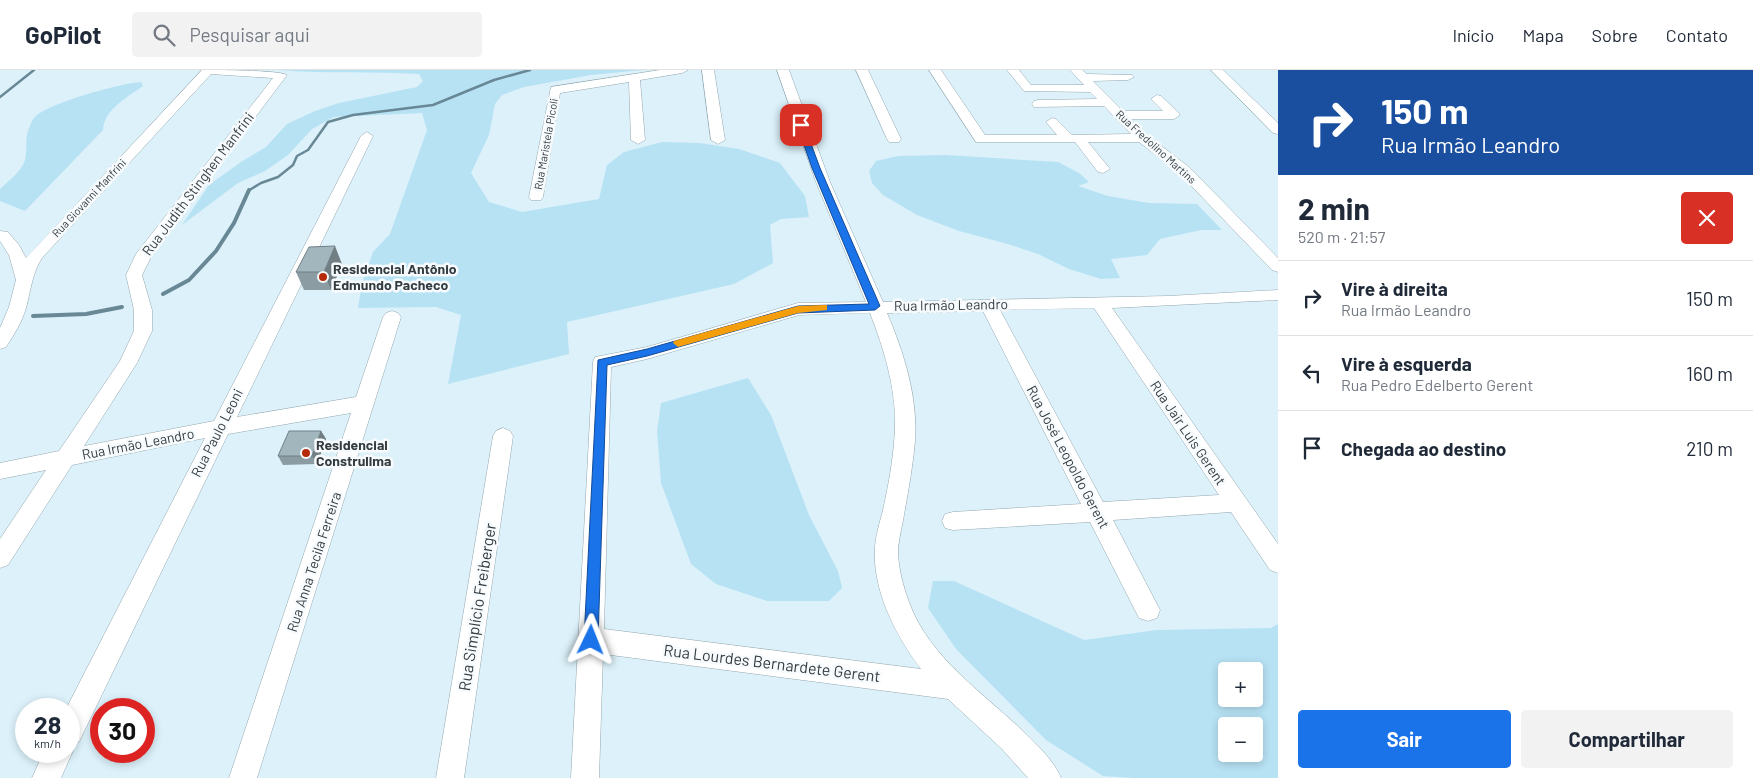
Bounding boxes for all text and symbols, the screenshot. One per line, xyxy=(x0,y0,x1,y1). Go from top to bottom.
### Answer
search box xyxy=(132,12,482,57)
text: GoPilot xyxy=(25,20,102,49)
icon: search xyxy=(150,21,178,49)
text: Pesquisar aqui xyxy=(190,23,310,46)
text: Início xyxy=(1452,24,1494,46)
text: Mapa xyxy=(1522,24,1564,46)
text: Sobre xyxy=(1592,24,1638,46)
text: Contato xyxy=(1666,24,1728,46)
text: 150 m xyxy=(1381,89,1468,131)
icon: right xyxy=(1298,90,1363,155)
street label: Rua Maristela Picoli xyxy=(531,97,560,191)
pin xyxy=(780,104,822,146)
street label: Rua Fredolino Martins xyxy=(1114,107,1199,186)
street label: Rua Judith Stinghen Manfrini xyxy=(138,109,257,259)
icon: arrive xyxy=(787,111,815,139)
text: Rua Irmão Leandro xyxy=(1381,131,1560,157)
street label: Rua Giovanni Manfrini xyxy=(49,156,128,239)
text: 2 min xyxy=(1298,190,1370,226)
button: close xyxy=(1681,192,1733,244)
text: 520 m · 21:57 xyxy=(1298,227,1385,246)
place label: Residencial Antônio Edmundo Pacheco xyxy=(333,260,457,293)
marker: Residencial Antônio Edmundo Pacheco xyxy=(317,271,329,283)
text: Vire à direita xyxy=(1341,277,1448,300)
icon: right xyxy=(1298,284,1326,312)
text: 150 m xyxy=(1686,287,1733,310)
street label: Rua Irmão Leandro xyxy=(894,295,1008,314)
text: Rua Irmão Leandro xyxy=(1341,300,1471,319)
text: Vire à esquerda xyxy=(1341,352,1472,375)
icon: left xyxy=(1298,359,1326,387)
text: 160 m xyxy=(1686,362,1733,385)
text: Rua Pedro Edelberto Gerent xyxy=(1341,375,1533,394)
street label: Rua Jair Luis Gerent xyxy=(1147,377,1230,488)
street label: Rua José Leopoldo Gerent xyxy=(1023,382,1113,531)
street label: Rua Paulo Leoni xyxy=(187,386,246,480)
street label: Rua Irmão Leandro xyxy=(80,424,196,463)
icon: arrive xyxy=(1298,434,1326,462)
place label: Residencial Construlima xyxy=(316,436,391,469)
text: Chegada ao destino xyxy=(1341,437,1506,460)
text: 210 m xyxy=(1686,437,1733,460)
marker: Residencial Construlima xyxy=(300,447,312,459)
street label: Rua Anna Tecila Ferreira xyxy=(283,490,344,634)
street label: Rua Simplício Freiberger xyxy=(454,522,499,692)
position arrow xyxy=(564,613,616,665)
street label: Rua Lourdes Bernardete Gerent xyxy=(663,640,882,685)
map controls xyxy=(1218,662,1263,762)
button: + xyxy=(1218,662,1263,707)
speed limit sign: 30 xyxy=(90,698,155,763)
text: 28 xyxy=(34,709,61,739)
button: Sair xyxy=(1298,710,1511,768)
button: Compartilhar xyxy=(1521,710,1733,768)
button: − xyxy=(1218,717,1263,762)
text: km/h xyxy=(34,736,61,750)

